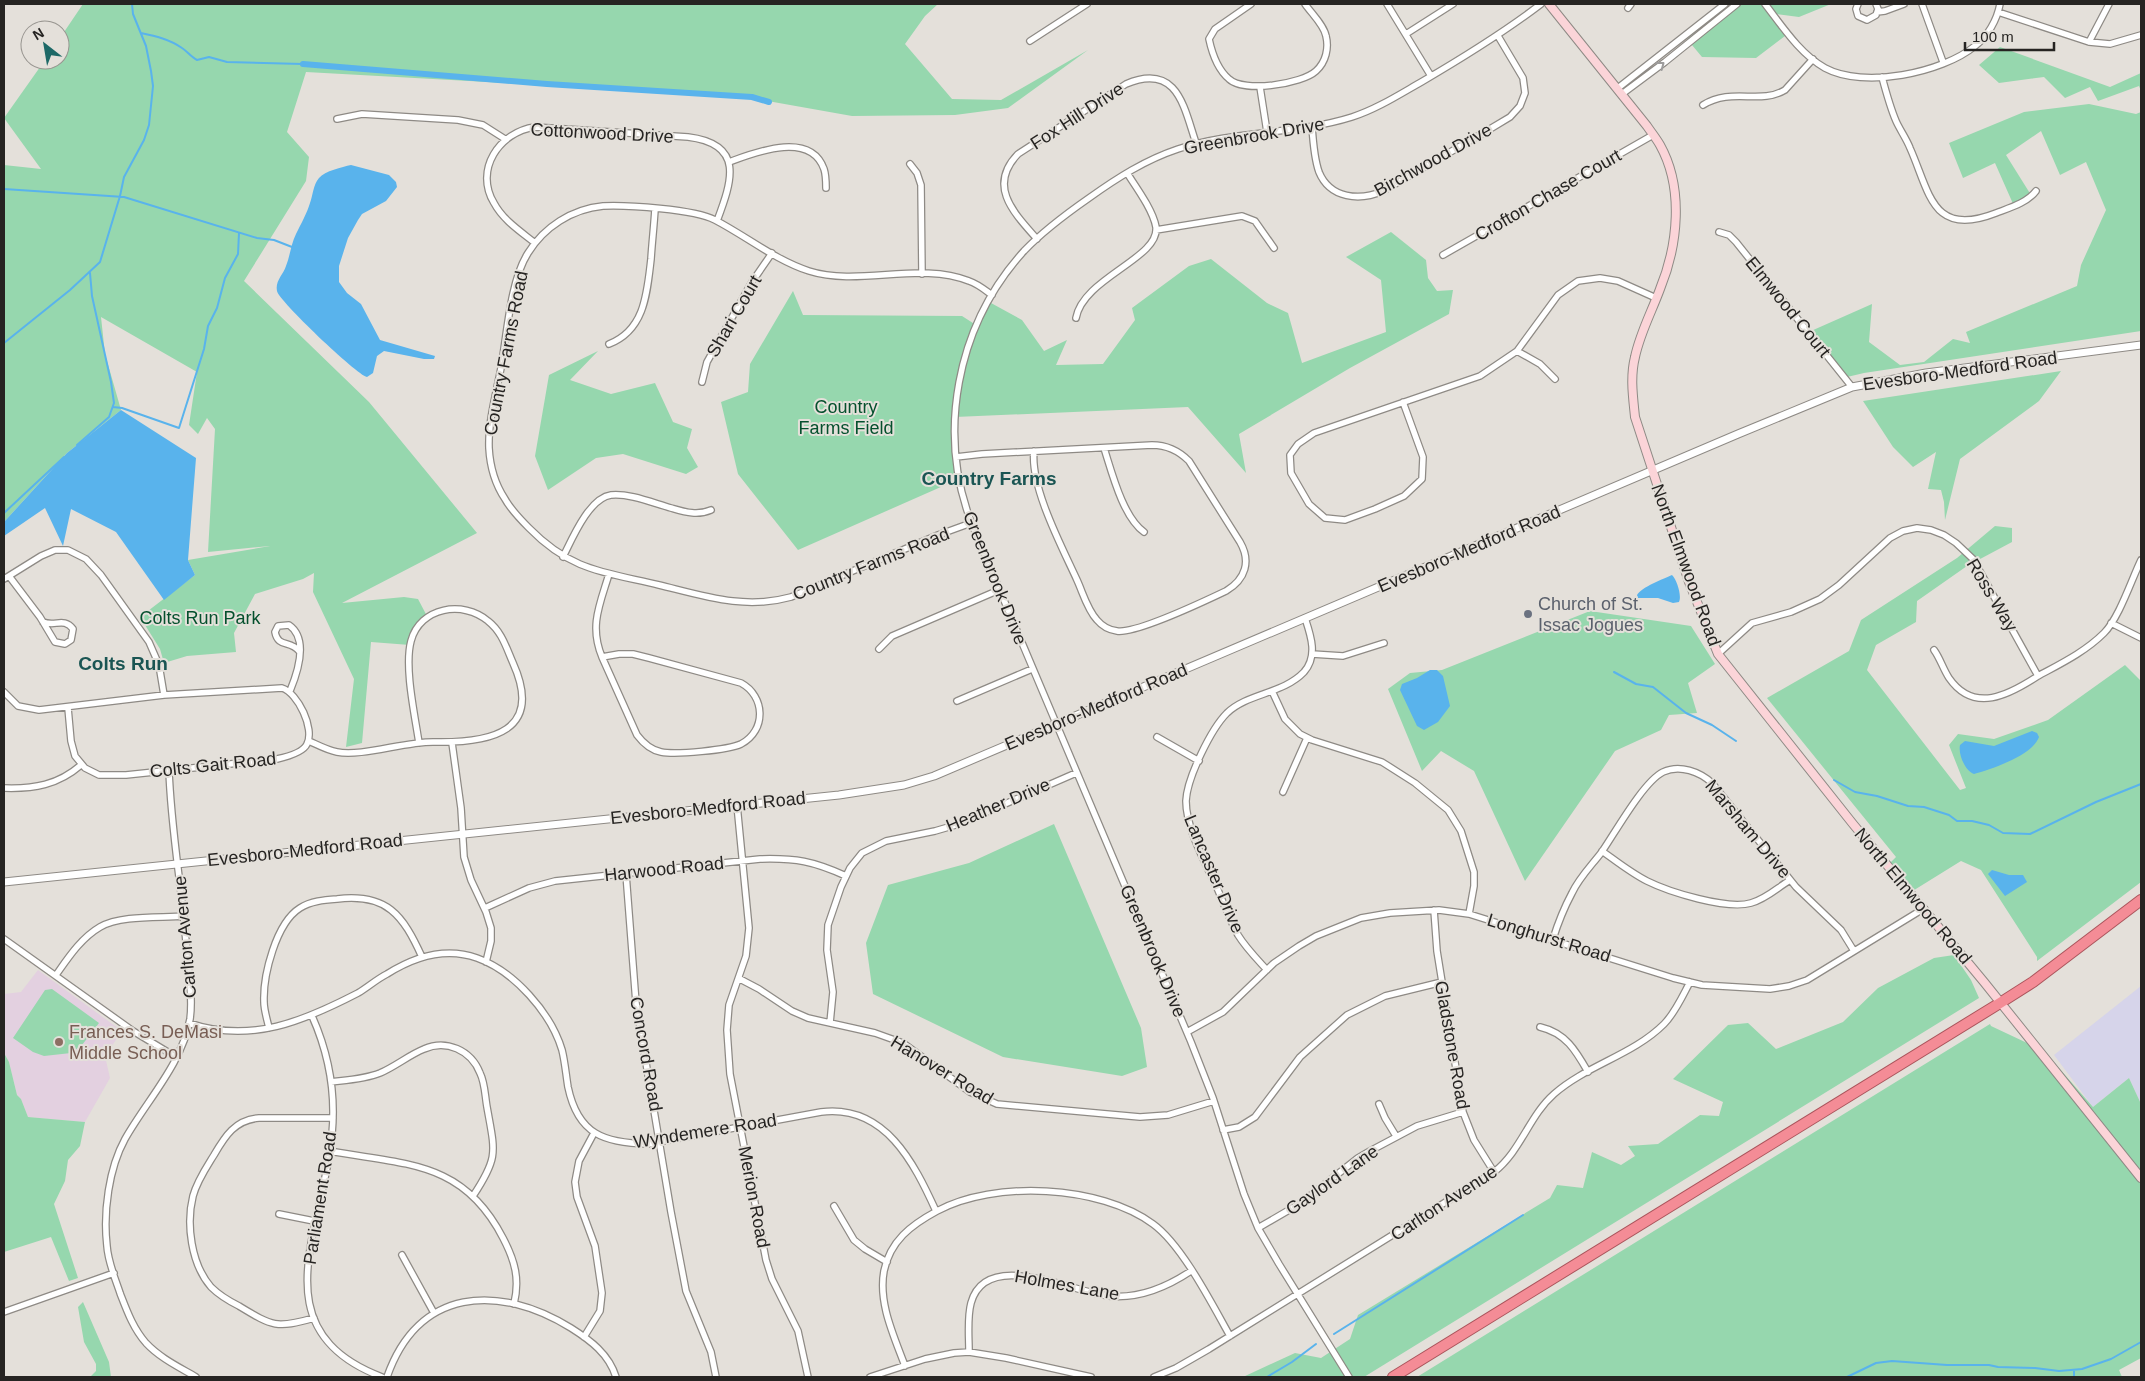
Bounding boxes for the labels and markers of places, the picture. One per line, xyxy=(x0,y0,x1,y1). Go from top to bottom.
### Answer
place label: Church of St. Issac Jogues xyxy=(1538,594,1643,635)
marker: Church of St. Issac Jogues xyxy=(1522,608,1534,620)
place label: Frances S. DeMasi Middle School xyxy=(69,1022,222,1063)
marker: Frances S. DeMasi Middle School xyxy=(53,1036,65,1048)

